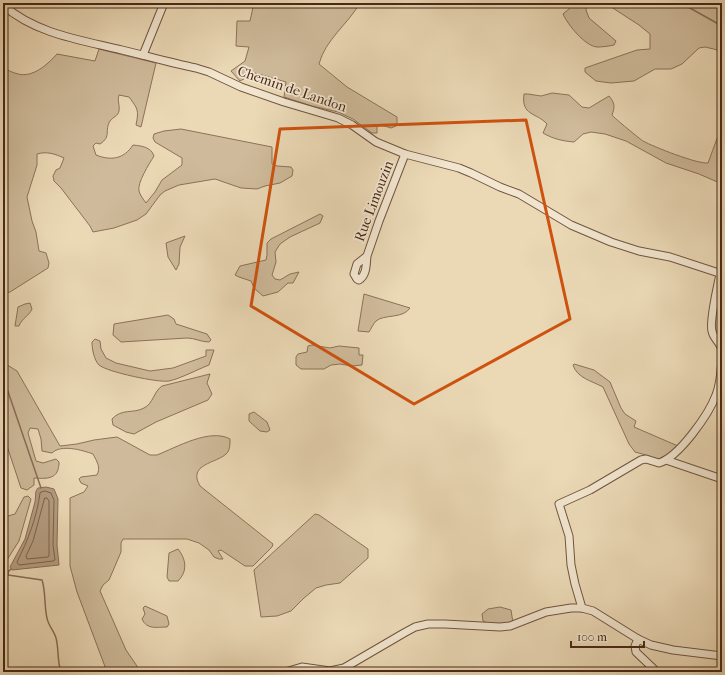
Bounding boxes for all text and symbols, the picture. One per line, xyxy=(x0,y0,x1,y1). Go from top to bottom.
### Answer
street label: Chemin de Landon xyxy=(235,62,349,116)
street label: Rue Limouzin xyxy=(351,158,397,244)
scale bar xyxy=(571,623,644,649)
text: 100 m xyxy=(577,630,607,644)

